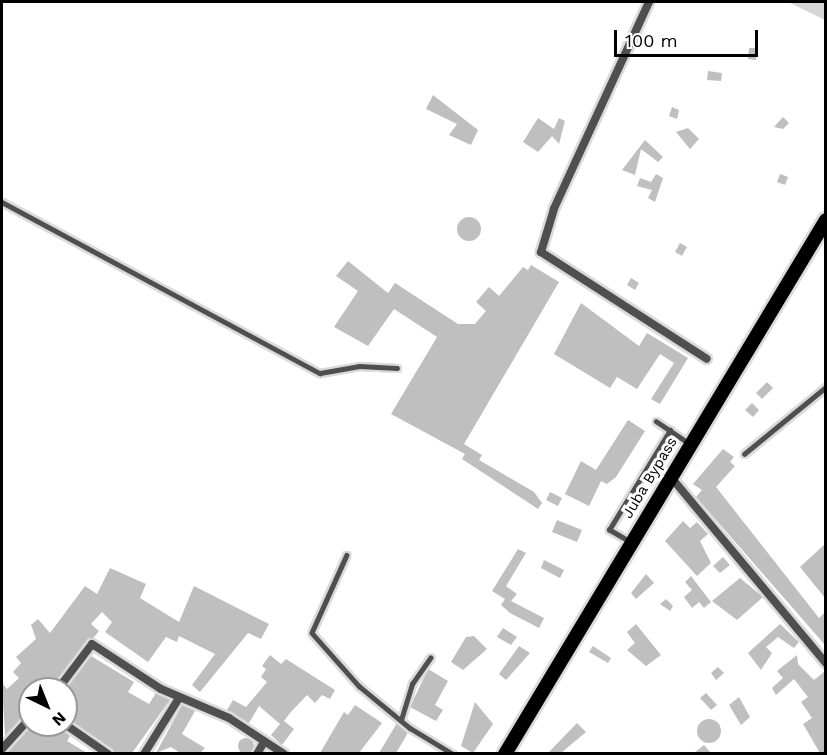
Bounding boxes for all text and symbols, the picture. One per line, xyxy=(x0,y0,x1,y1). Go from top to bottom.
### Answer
scale bar xyxy=(617,18,761,56)
text: 100 m xyxy=(625,30,678,51)
street label: Juba Bypass xyxy=(619,434,681,522)
north arrow xyxy=(18,677,78,737)
text: N xyxy=(48,708,70,730)

